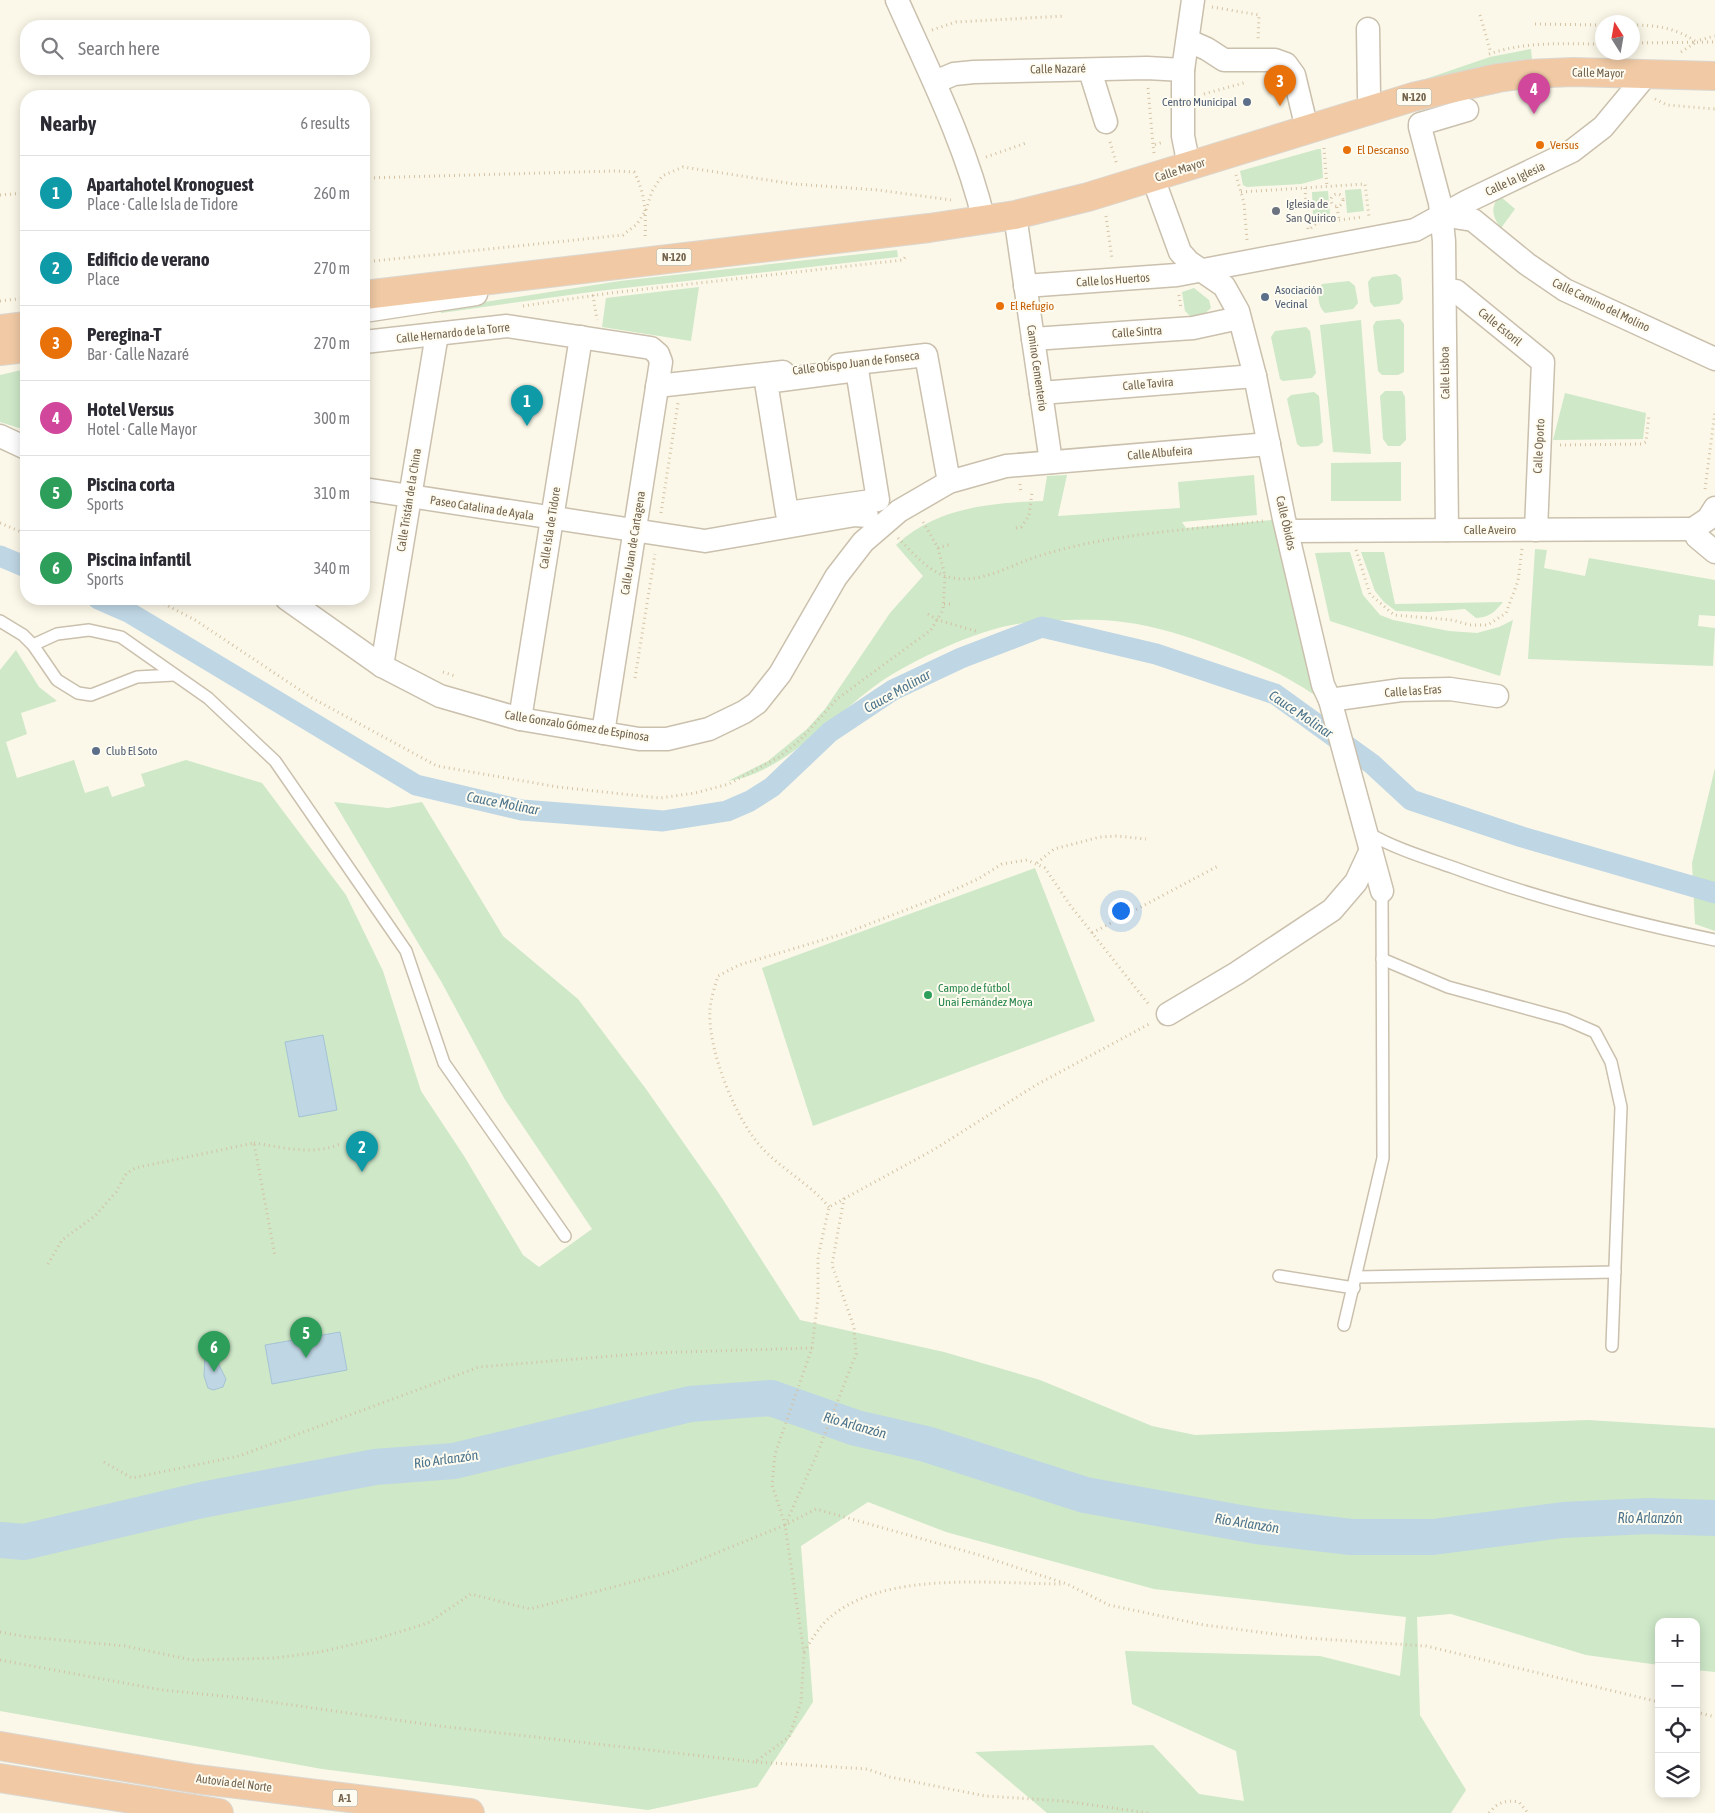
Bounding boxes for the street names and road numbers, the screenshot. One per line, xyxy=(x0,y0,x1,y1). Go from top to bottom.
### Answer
street label: Calle Nazaré xyxy=(1030,62,1086,76)
street label: Calle Mayor xyxy=(1572,66,1625,80)
road number: N-120 xyxy=(1396,88,1432,105)
street label: Calle Mayor xyxy=(1153,155,1207,185)
street label: Calle la Iglesia xyxy=(1483,159,1547,199)
road number: N-120 xyxy=(656,248,692,266)
street label: Calle los Huertos xyxy=(1076,270,1150,290)
street label: Calle Camino del Molino xyxy=(1550,275,1652,335)
street label: Calle Estoril xyxy=(1475,305,1525,349)
street label: Calle Hernardo de la Torre xyxy=(396,320,510,346)
street label: Calle Sintra xyxy=(1111,323,1163,341)
street label: Camino Cementerio xyxy=(1024,324,1050,412)
street label: Calle Lisboa xyxy=(1438,346,1452,400)
street label: Calle Obispo Juan de Fonseca xyxy=(792,348,920,378)
street label: Calle Tavira xyxy=(1122,375,1174,393)
street label: Calle Oporto xyxy=(1531,418,1547,474)
street label: Calle Albufeira xyxy=(1127,443,1193,463)
street label: Calle Tristán de la China xyxy=(394,447,424,553)
street label: Calle Isla de Tidore xyxy=(537,486,563,570)
street label: Calle Juan de Cartagena xyxy=(618,490,648,596)
street label: Paseo Catalina de Ayala xyxy=(429,493,535,523)
street label: Calle Óbidos xyxy=(1273,494,1299,552)
street label: Calle Aveiro xyxy=(1464,523,1517,537)
street label: Calle las Eras xyxy=(1384,682,1442,700)
street label: Calle Gonzalo Gómez de Espinosa xyxy=(504,708,650,744)
street label: Autovía del Norte xyxy=(195,1771,273,1795)
road number: A-1 xyxy=(332,1790,358,1806)

